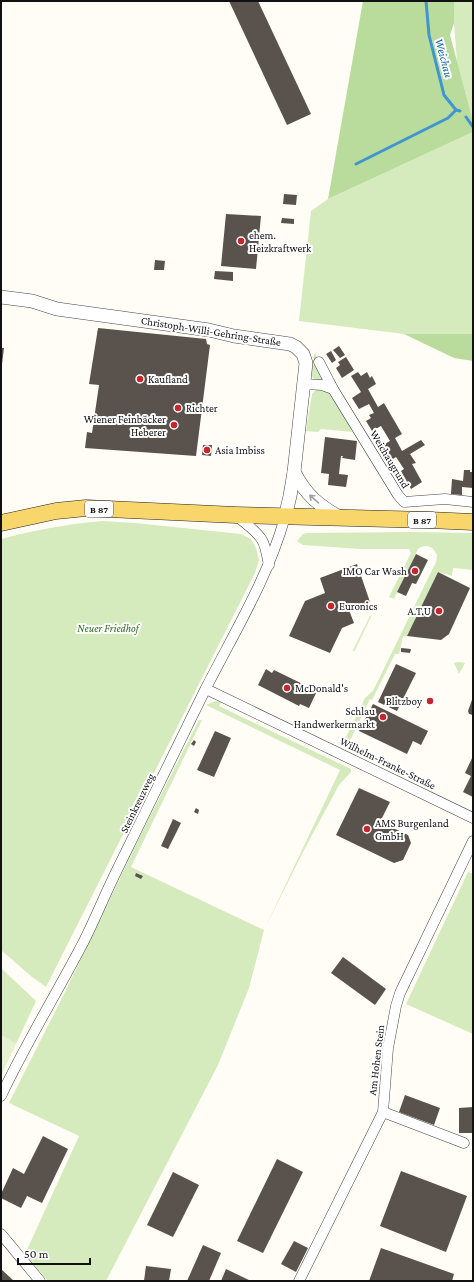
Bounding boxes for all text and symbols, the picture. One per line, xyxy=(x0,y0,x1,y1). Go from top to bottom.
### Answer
water label: Weichau xyxy=(432,37,456,79)
place label: ehem. Heizkraftwerk xyxy=(249,229,312,254)
marker: ehem. Heizkraftwerk xyxy=(236,236,246,246)
street label: Christoph-Willi-Gehring-Straße xyxy=(140,314,282,349)
place label: Kaufland xyxy=(148,373,188,385)
marker: Kaufland xyxy=(135,374,145,384)
place label: Richter xyxy=(186,402,218,414)
marker: Richter xyxy=(173,403,183,413)
place label: Wiener Feinbäcker Heberer xyxy=(84,413,166,438)
marker: Wiener Feinbäcker Heberer xyxy=(169,420,179,430)
street label: Weichaugrund xyxy=(367,428,412,491)
place label: Asia Imbiss xyxy=(215,444,265,456)
marker: Asia Imbiss xyxy=(202,445,212,455)
one-way arrow xyxy=(309,495,319,504)
road number: B 87 xyxy=(85,501,113,517)
road number: B 87 xyxy=(408,512,436,528)
place label: IMO Car Wash xyxy=(343,565,407,577)
marker: IMO Car Wash xyxy=(410,566,420,576)
place label: Euronics xyxy=(339,600,378,612)
marker: Euronics xyxy=(326,601,336,611)
place label: A.T.U xyxy=(408,605,431,617)
marker: A.T.U xyxy=(434,606,444,616)
park label: Neuer Friedhof xyxy=(77,622,141,635)
place label: McDonald's xyxy=(295,682,348,694)
marker: McDonald's xyxy=(282,683,292,693)
place label: Blitzboy xyxy=(386,695,423,708)
marker: Blitzboy xyxy=(425,696,435,706)
place label: Schlau Handwerkermarkt xyxy=(294,705,375,730)
marker: Schlau Handwerkermarkt xyxy=(378,712,388,722)
street label: Wilhelm-Franke-Straße xyxy=(338,735,438,791)
street label: Steinkreuzweg xyxy=(117,771,158,835)
place label: AMS Burgenland GmbH xyxy=(375,817,449,842)
marker: AMS Burgenland GmbH xyxy=(362,824,372,834)
street label: Am Hohen Stein xyxy=(366,1024,386,1096)
scale bar xyxy=(18,1240,90,1266)
text: 50 m xyxy=(24,1247,49,1261)

